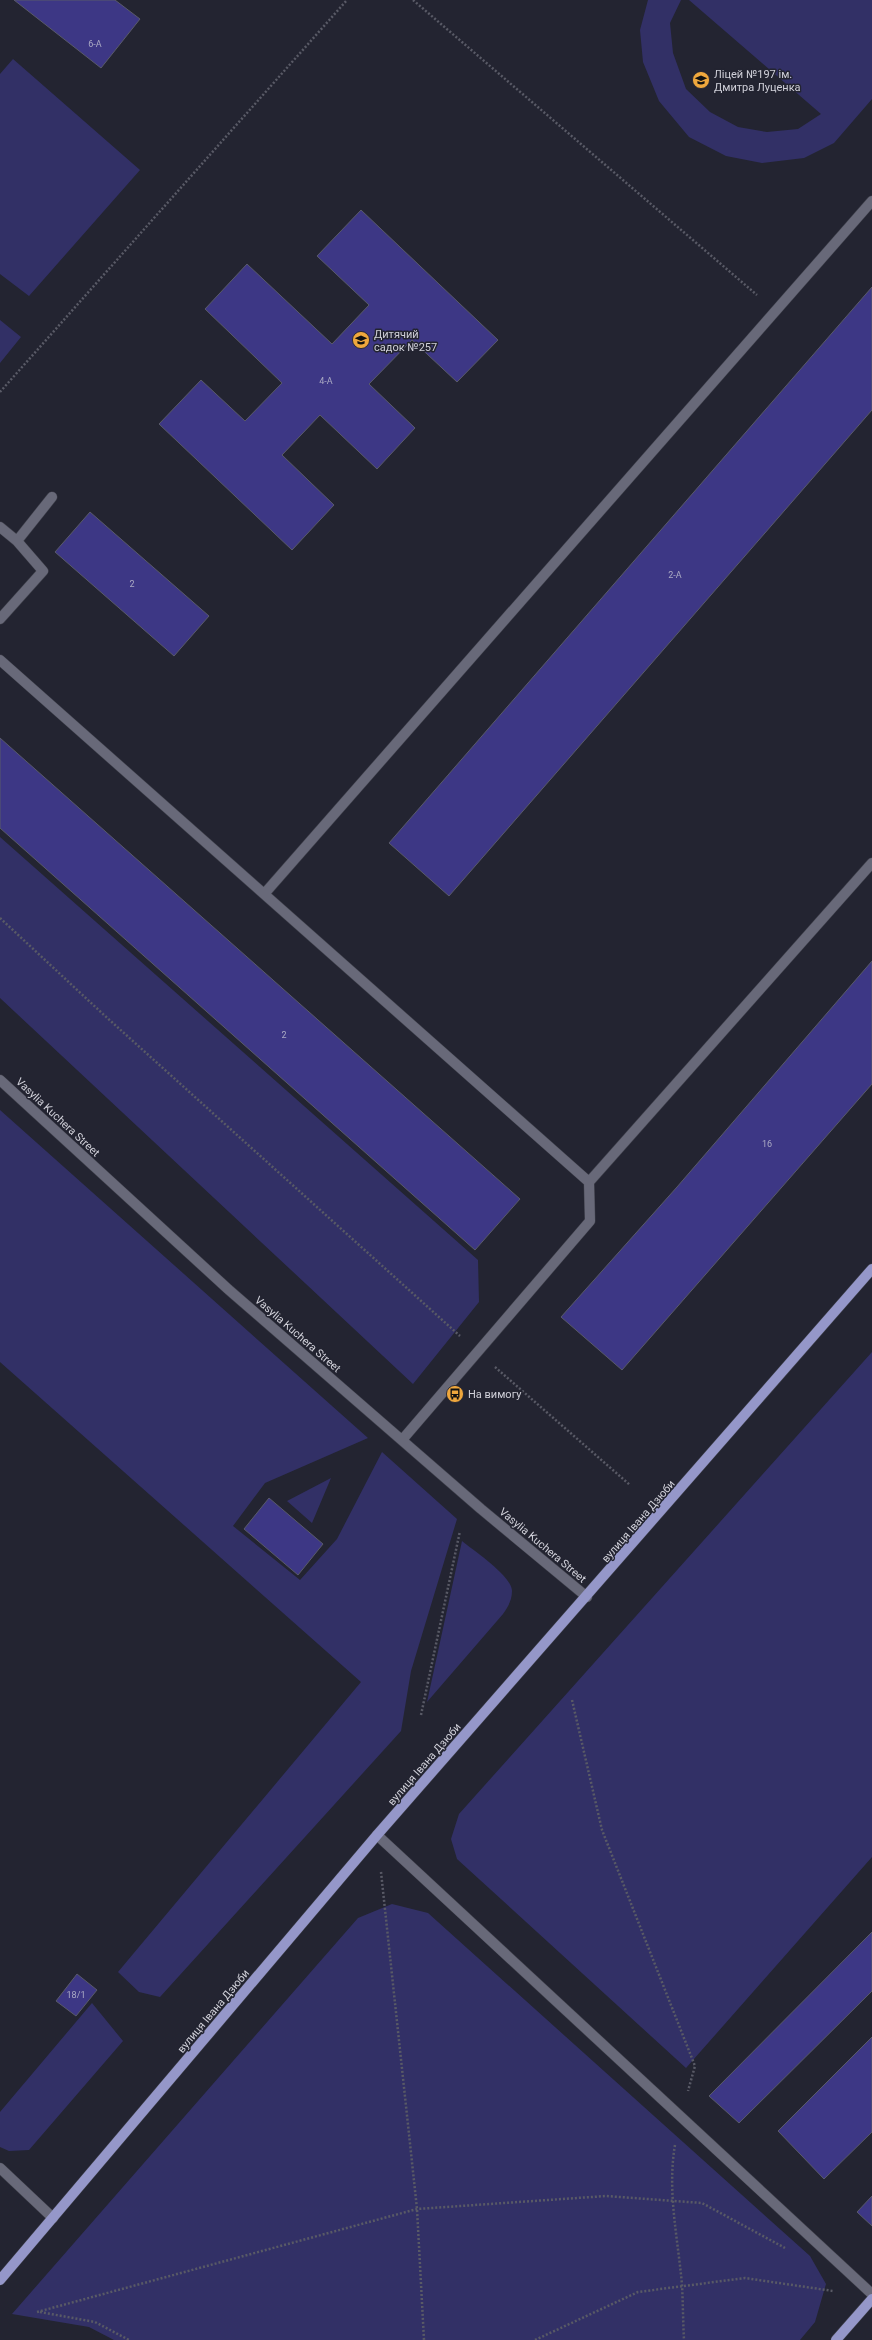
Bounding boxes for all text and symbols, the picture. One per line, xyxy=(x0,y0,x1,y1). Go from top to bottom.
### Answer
house number: 6-А xyxy=(88,39,102,49)
place label: Ліцей №197 ім. Дмитра Луценка xyxy=(714,68,801,94)
school or university icon: Ліцей №197 ім. Дмитра Луценка xyxy=(691,70,711,90)
place label: Дитячий садок №257 xyxy=(374,328,437,354)
school or university icon: Дитячий садок №257 xyxy=(351,330,371,350)
house number: 4-А xyxy=(319,376,333,386)
house number: 2-А xyxy=(668,570,682,580)
house number: 2 xyxy=(129,579,135,589)
house number: 2 xyxy=(281,1030,287,1040)
street label: Vasylia Kuchera Street xyxy=(13,1075,102,1160)
house number: 16 xyxy=(762,1139,772,1149)
street label: Vasylia Kuchera Street xyxy=(252,1294,344,1375)
bus stop icon: На вимогу xyxy=(445,1384,465,1404)
place label: На вимогу xyxy=(468,1388,522,1401)
street label: вулиця Івана Дзюби xyxy=(599,1478,678,1565)
street label: Vasylia Kuchera Street xyxy=(497,1505,589,1586)
street label: вулиця Івана Дзюби xyxy=(385,1721,464,1808)
street label: вулиця Івана Дзюби xyxy=(175,1967,252,2056)
house number: 18/1 xyxy=(67,1990,85,2000)

